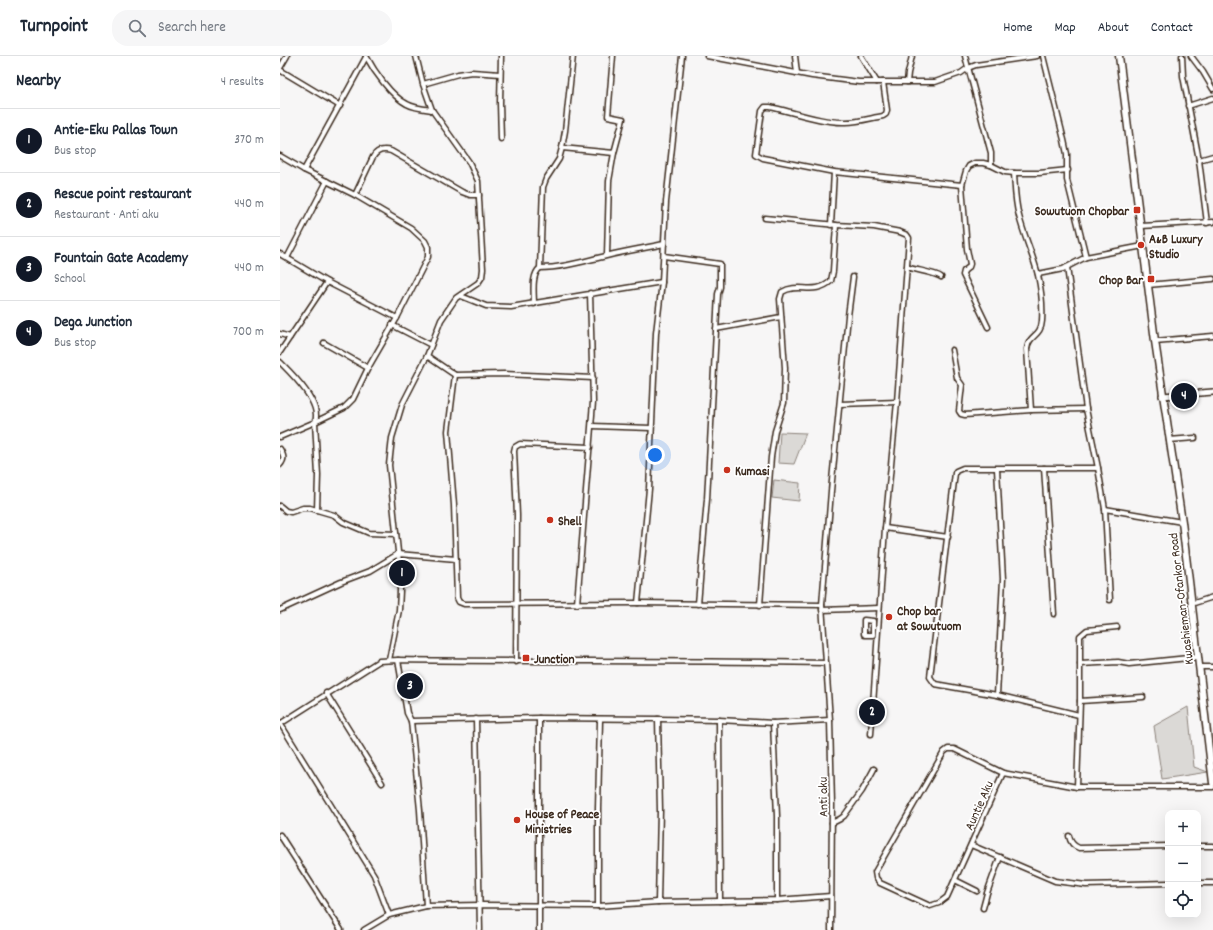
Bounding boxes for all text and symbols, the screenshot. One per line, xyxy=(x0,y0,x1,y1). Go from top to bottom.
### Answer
search box xyxy=(112,10,392,46)
text: Turnpoint xyxy=(20,14,88,41)
icon: search xyxy=(126,17,148,39)
text: Search here xyxy=(158,17,226,39)
text: Home xyxy=(1003,18,1032,38)
text: Map xyxy=(1054,18,1076,38)
text: About xyxy=(1098,18,1129,38)
text: Contact xyxy=(1151,18,1193,38)
text: Nearby xyxy=(16,70,60,94)
text: 4 results xyxy=(221,73,264,92)
text: Antie-Eku Pallas Town xyxy=(54,120,178,142)
text: 1 xyxy=(28,131,30,150)
text: 370 m xyxy=(234,131,264,150)
text: Bus stop xyxy=(54,142,96,161)
text: Rescue point restaurant xyxy=(54,184,192,206)
text: 2 xyxy=(26,195,32,214)
text: 440 m xyxy=(234,195,264,214)
place label: Sowutuom Chopbar xyxy=(1035,203,1130,222)
marker: Sowutuom Chopbar xyxy=(1132,205,1142,215)
text: Restaurant · Anti aku xyxy=(54,206,159,225)
place label: A&B Luxury Studio xyxy=(1149,231,1203,265)
marker: A&B Luxury Studio xyxy=(1136,240,1146,250)
text: Fountain Gate Academy xyxy=(54,248,188,270)
text: 3 xyxy=(26,259,32,278)
text: 440 m xyxy=(234,259,264,278)
text: School xyxy=(54,270,86,289)
place label: Chop Bar xyxy=(1099,272,1144,291)
marker: Chop Bar xyxy=(1146,274,1156,284)
text: Dega Junction xyxy=(54,312,132,334)
text: 4 xyxy=(26,323,32,342)
text: 700 m xyxy=(233,323,264,342)
text: Bus stop xyxy=(54,334,96,353)
pin: 4 xyxy=(1171,381,1197,411)
your location xyxy=(645,445,665,465)
place label: Kumasi xyxy=(735,463,770,482)
marker: Kumasi xyxy=(722,465,732,475)
place label: Shell xyxy=(558,513,583,532)
marker: Shell xyxy=(545,515,555,525)
street label: Kwashieman-Ofankor Road xyxy=(1165,532,1200,666)
pin: 1 xyxy=(389,558,415,588)
place label: Chop bar at Sowutuom xyxy=(897,603,962,637)
marker: Chop bar at Sowutuom xyxy=(884,612,894,622)
place label: Junction xyxy=(534,651,575,670)
marker: Junction xyxy=(521,653,531,663)
pin: 3 xyxy=(397,671,423,701)
pin: 2 xyxy=(859,697,885,727)
street label: Anti aku xyxy=(815,777,834,817)
street label: Auntie Aku xyxy=(961,778,1000,834)
place label: House of Peace Ministries xyxy=(525,806,599,840)
map controls xyxy=(1165,810,1201,918)
button: + xyxy=(1165,810,1201,846)
marker: House of Peace Ministries xyxy=(512,815,522,825)
button: − xyxy=(1165,846,1201,882)
button: locate xyxy=(1165,882,1201,918)

